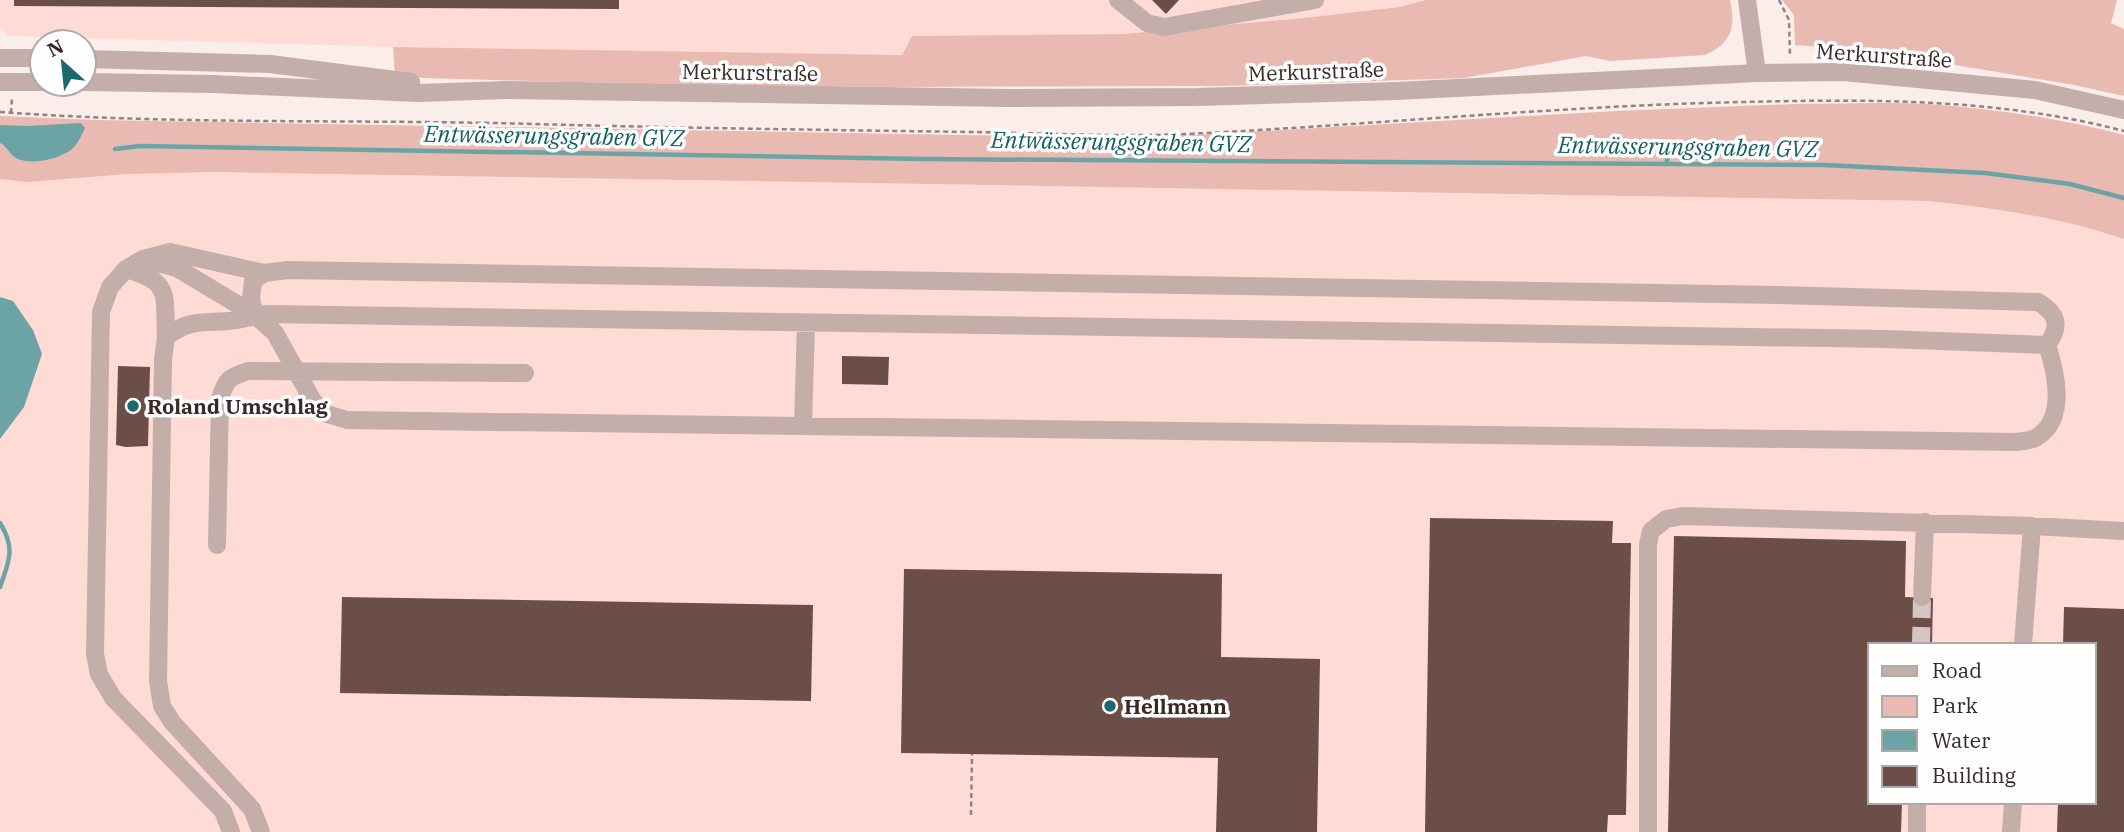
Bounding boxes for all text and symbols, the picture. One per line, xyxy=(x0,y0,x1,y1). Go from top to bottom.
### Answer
north arrow xyxy=(28,28,98,98)
text: N xyxy=(43,34,67,62)
street label: Merkurstraße xyxy=(1815,36,1953,74)
street label: Merkurstraße xyxy=(1247,55,1385,87)
street label: Merkurstraße xyxy=(682,57,818,87)
water label: Entwässerungsgraben GVZ xyxy=(423,118,686,152)
water label: Entwässerungsgraben GVZ xyxy=(990,124,1253,158)
water label: Entwässerungsgraben GVZ xyxy=(1557,129,1820,163)
place label: Roland Umschlag xyxy=(147,392,329,420)
marker: Roland Umschlag xyxy=(125,398,141,414)
legend xyxy=(1868,643,2096,804)
text: Road xyxy=(1932,656,1982,684)
text: Park xyxy=(1932,691,1979,719)
place label: Hellmann xyxy=(1124,692,1227,720)
marker: Hellmann xyxy=(1102,698,1118,714)
text: Water xyxy=(1932,726,1991,754)
text: Building xyxy=(1932,761,2017,789)

